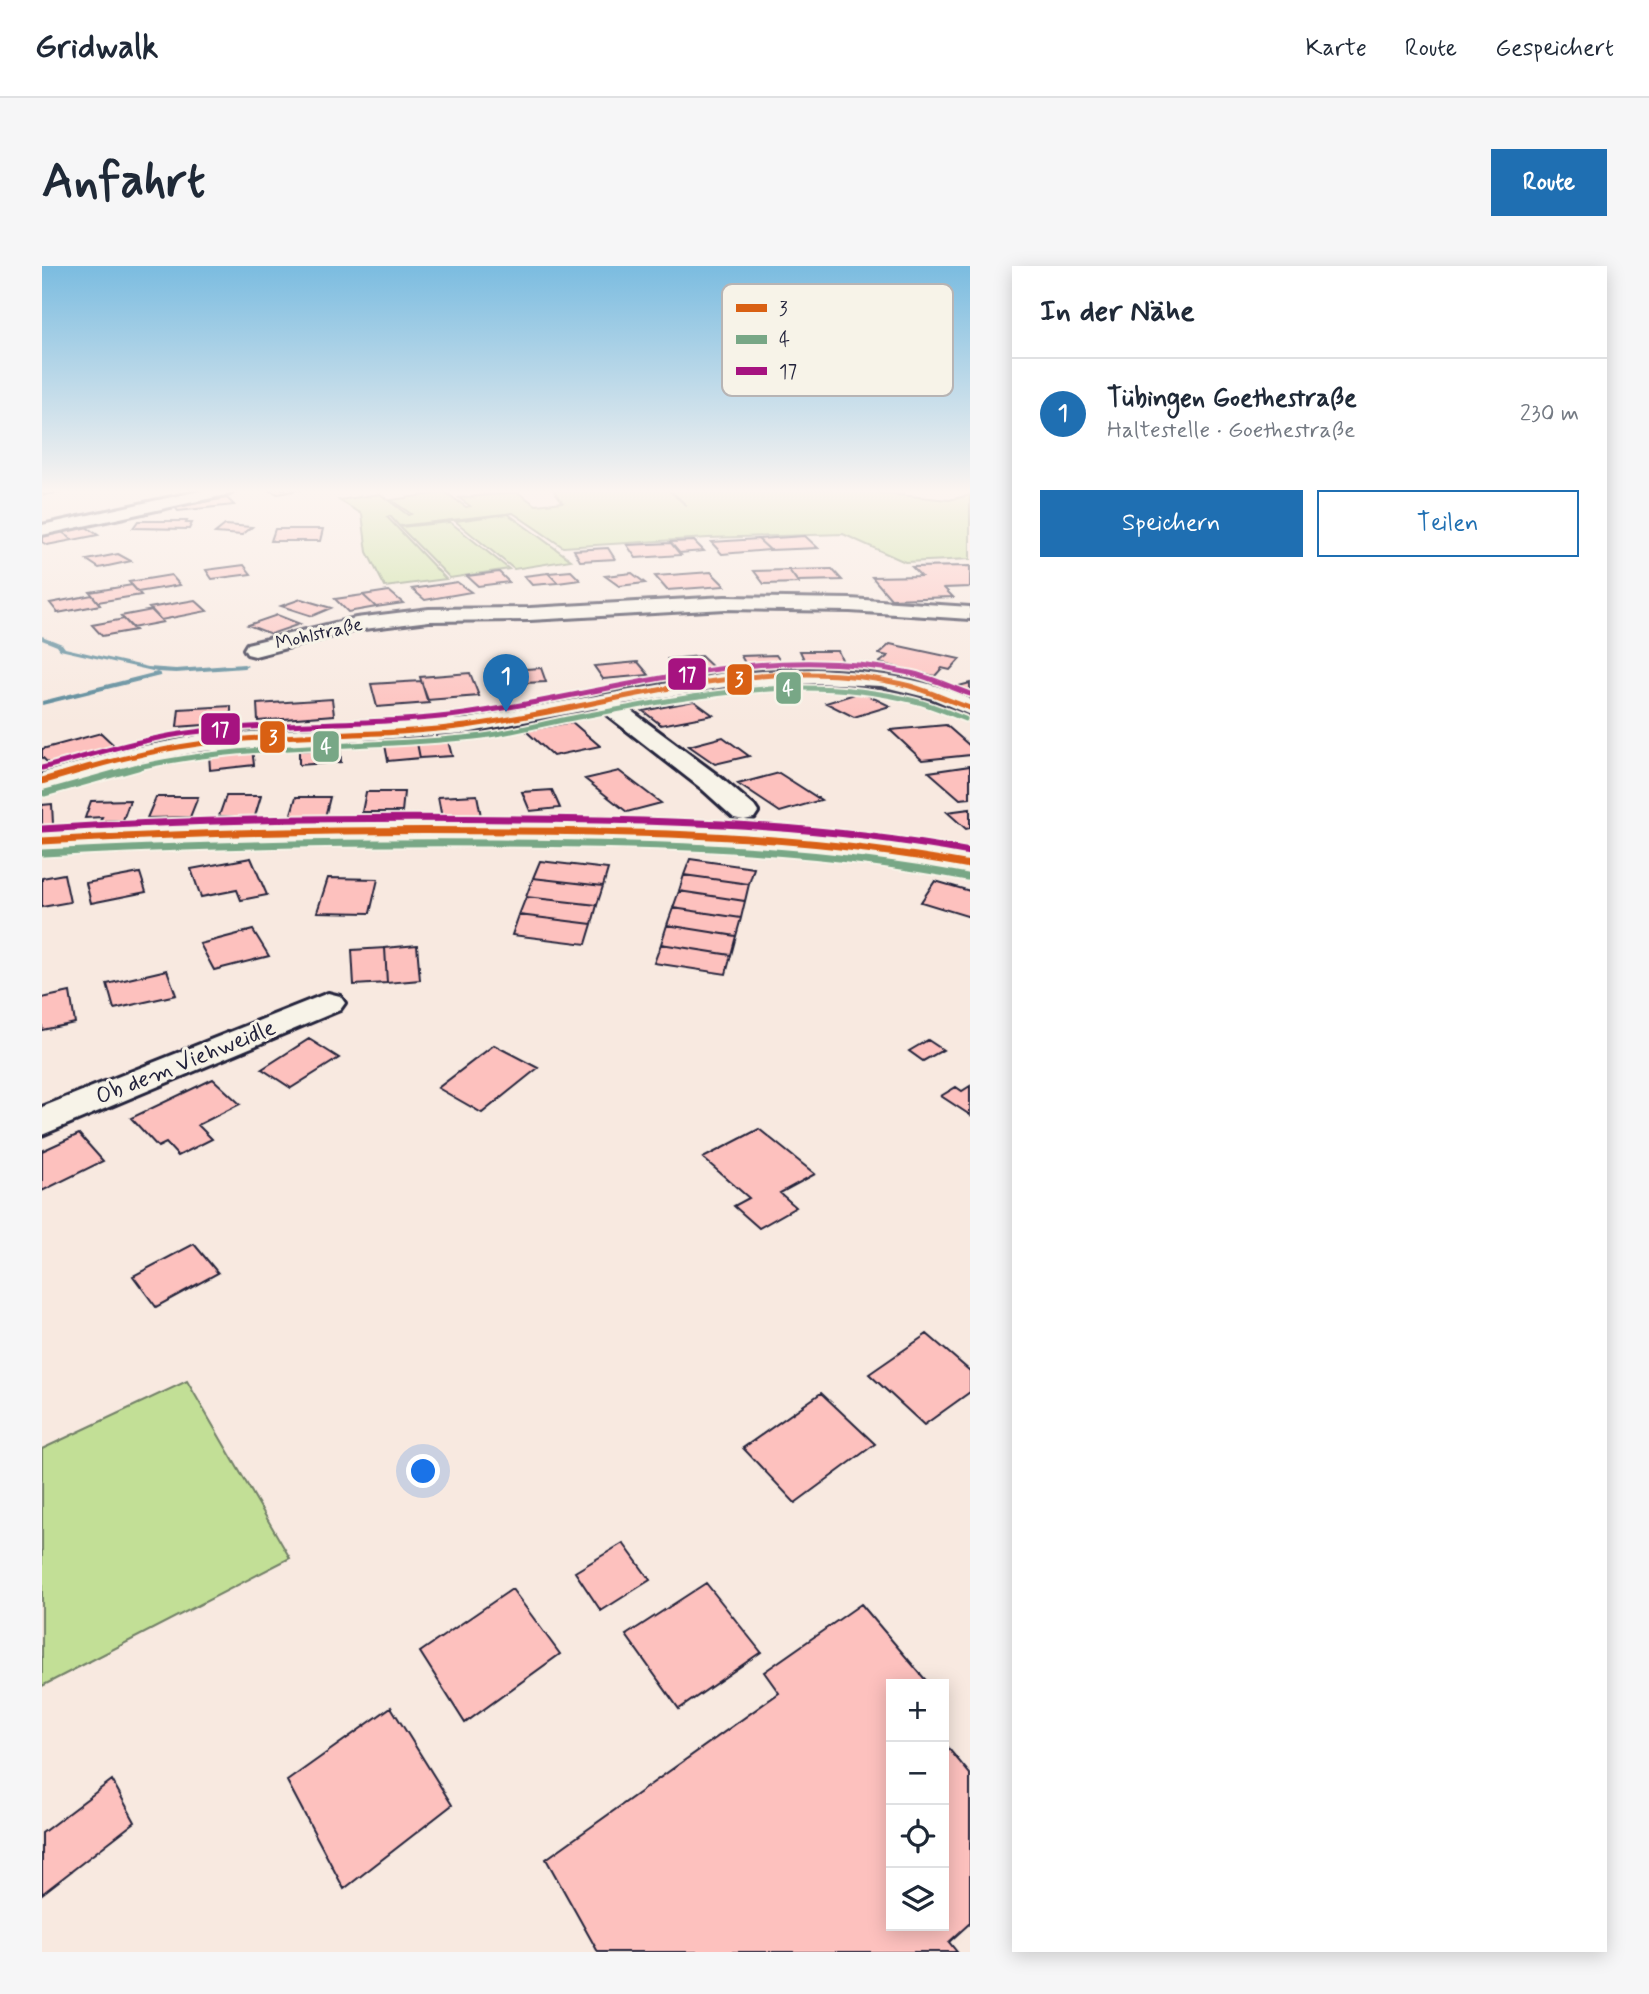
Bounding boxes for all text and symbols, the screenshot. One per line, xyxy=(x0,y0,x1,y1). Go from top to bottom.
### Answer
text: Gridwalk xyxy=(35,26,159,70)
text: Karte xyxy=(1305,33,1367,64)
text: Route xyxy=(1405,33,1457,64)
text: Gespeichert xyxy=(1495,33,1614,64)
button: Route xyxy=(1491,149,1607,216)
text: Anfahrt xyxy=(42,150,205,215)
legend xyxy=(722,284,953,396)
text: In der Nähe xyxy=(1040,292,1195,331)
text: 3 xyxy=(779,297,788,322)
text: 4 xyxy=(779,328,790,353)
text: 17 xyxy=(779,360,797,385)
text: Tübingen Goethestraße xyxy=(1107,382,1357,416)
text: 1 xyxy=(1058,399,1068,429)
text: 230 m xyxy=(1520,399,1579,429)
text: Haltestelle · Goethestraße xyxy=(1107,416,1355,446)
button: Speichern xyxy=(1040,490,1303,557)
button: Teilen xyxy=(1317,490,1579,557)
street label: Mohlstraße xyxy=(273,612,365,656)
pin: 1 xyxy=(483,654,529,712)
line badge: 17 xyxy=(667,657,707,691)
text: 17 xyxy=(678,663,696,688)
line badge: 3 xyxy=(726,663,753,696)
text: 3 xyxy=(735,668,744,693)
line badge: 4 xyxy=(775,671,802,705)
text: 4 xyxy=(782,677,794,702)
line badge: 17 xyxy=(200,712,241,746)
text: 17 xyxy=(211,718,229,743)
line badge: 3 xyxy=(259,720,286,754)
text: 3 xyxy=(269,726,278,751)
line badge: 4 xyxy=(312,730,340,763)
text: 4 xyxy=(320,735,332,760)
street label: Ob dem Viehweidle xyxy=(92,1013,280,1113)
your location xyxy=(406,1454,440,1488)
map controls xyxy=(886,1679,949,1931)
button: + xyxy=(886,1679,949,1742)
button: − xyxy=(886,1742,949,1805)
button: locate xyxy=(886,1805,949,1868)
button: layers xyxy=(886,1868,949,1931)

